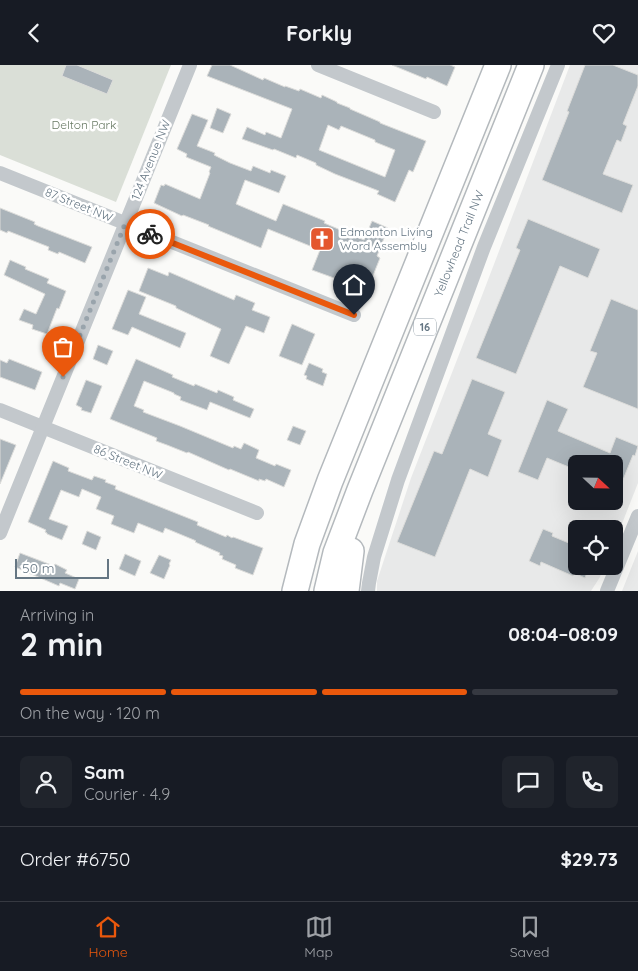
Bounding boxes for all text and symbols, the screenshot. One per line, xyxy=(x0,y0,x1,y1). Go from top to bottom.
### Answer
icon: back xyxy=(20,19,48,47)
text: Forkly xyxy=(286,19,352,47)
icon: heart xyxy=(590,19,618,47)
park label: Delton Park xyxy=(51,117,117,132)
street label: 124 Avenue NW xyxy=(128,117,174,202)
street label: 87 Street NW xyxy=(43,184,116,225)
street label: Yellowhead Trail NW xyxy=(431,188,487,299)
courier xyxy=(125,209,175,259)
icon: bike xyxy=(136,220,164,248)
place label: Edmonton Living Word Assembly xyxy=(340,224,433,253)
church icon: Edmonton Living Word Assembly xyxy=(309,226,335,252)
pin xyxy=(333,264,375,315)
icon: home xyxy=(340,271,368,299)
road number: 16 xyxy=(414,318,436,335)
pin xyxy=(42,326,84,377)
icon: bag xyxy=(49,333,77,361)
street label: 86 Street NW xyxy=(92,441,165,482)
north arrow xyxy=(568,455,622,510)
map controls xyxy=(568,455,623,575)
button: locate xyxy=(568,520,623,575)
scale bar xyxy=(15,556,109,579)
text: 50 m xyxy=(22,559,55,577)
text: Arriving in xyxy=(20,605,94,625)
text: 08:04–08:09 xyxy=(508,622,618,646)
text: 2 min xyxy=(20,624,103,664)
text: On the way · 120 m xyxy=(20,703,160,723)
button: person xyxy=(20,756,72,808)
button: chat xyxy=(502,756,554,808)
button: phone xyxy=(566,756,618,808)
text: Sam xyxy=(84,760,125,784)
text: Courier · 4.9 xyxy=(84,784,170,804)
text: Order #6750 xyxy=(20,847,130,871)
text: $29.73 xyxy=(560,847,618,871)
tab: Home xyxy=(88,913,128,961)
tab: Map xyxy=(304,913,333,961)
tab: Saved xyxy=(510,913,550,961)

